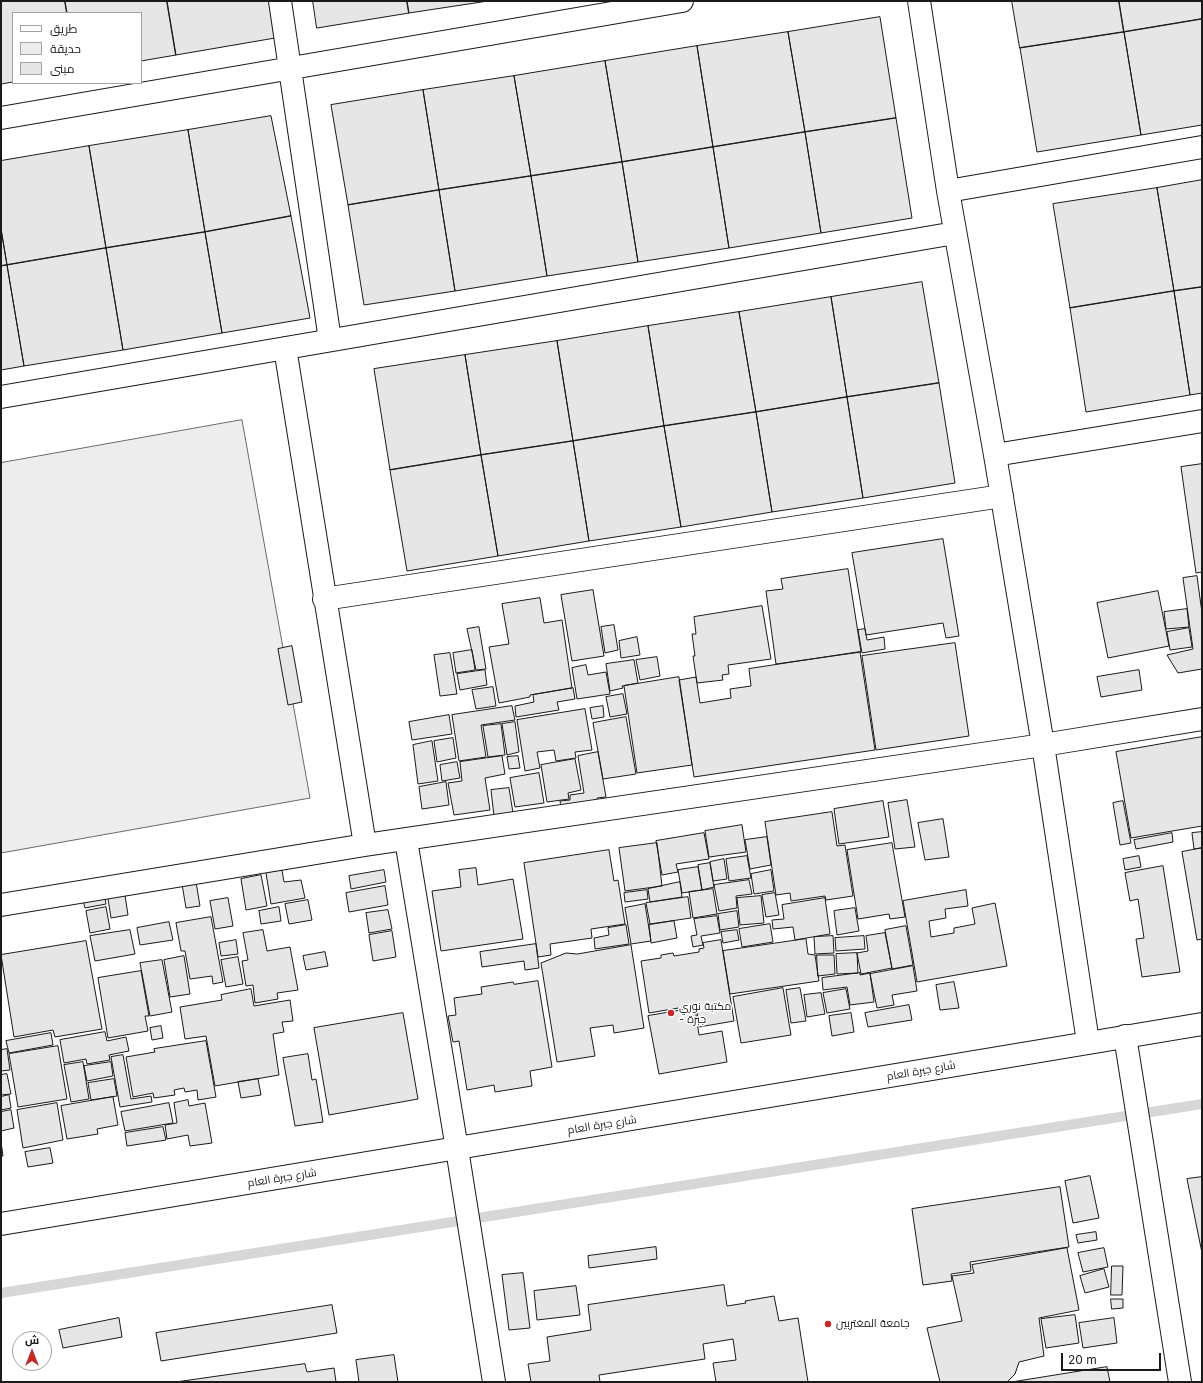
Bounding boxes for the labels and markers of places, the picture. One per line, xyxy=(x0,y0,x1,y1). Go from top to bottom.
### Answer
place label: مكتبة نوري - جبرة xyxy=(679,1000,731,1026)
marker: مكتبة نوري - جبرة xyxy=(666,1008,676,1018)
place label: جامعة المغتربين xyxy=(836,1317,910,1331)
marker: جامعة المغتربين xyxy=(823,1319,833,1329)

